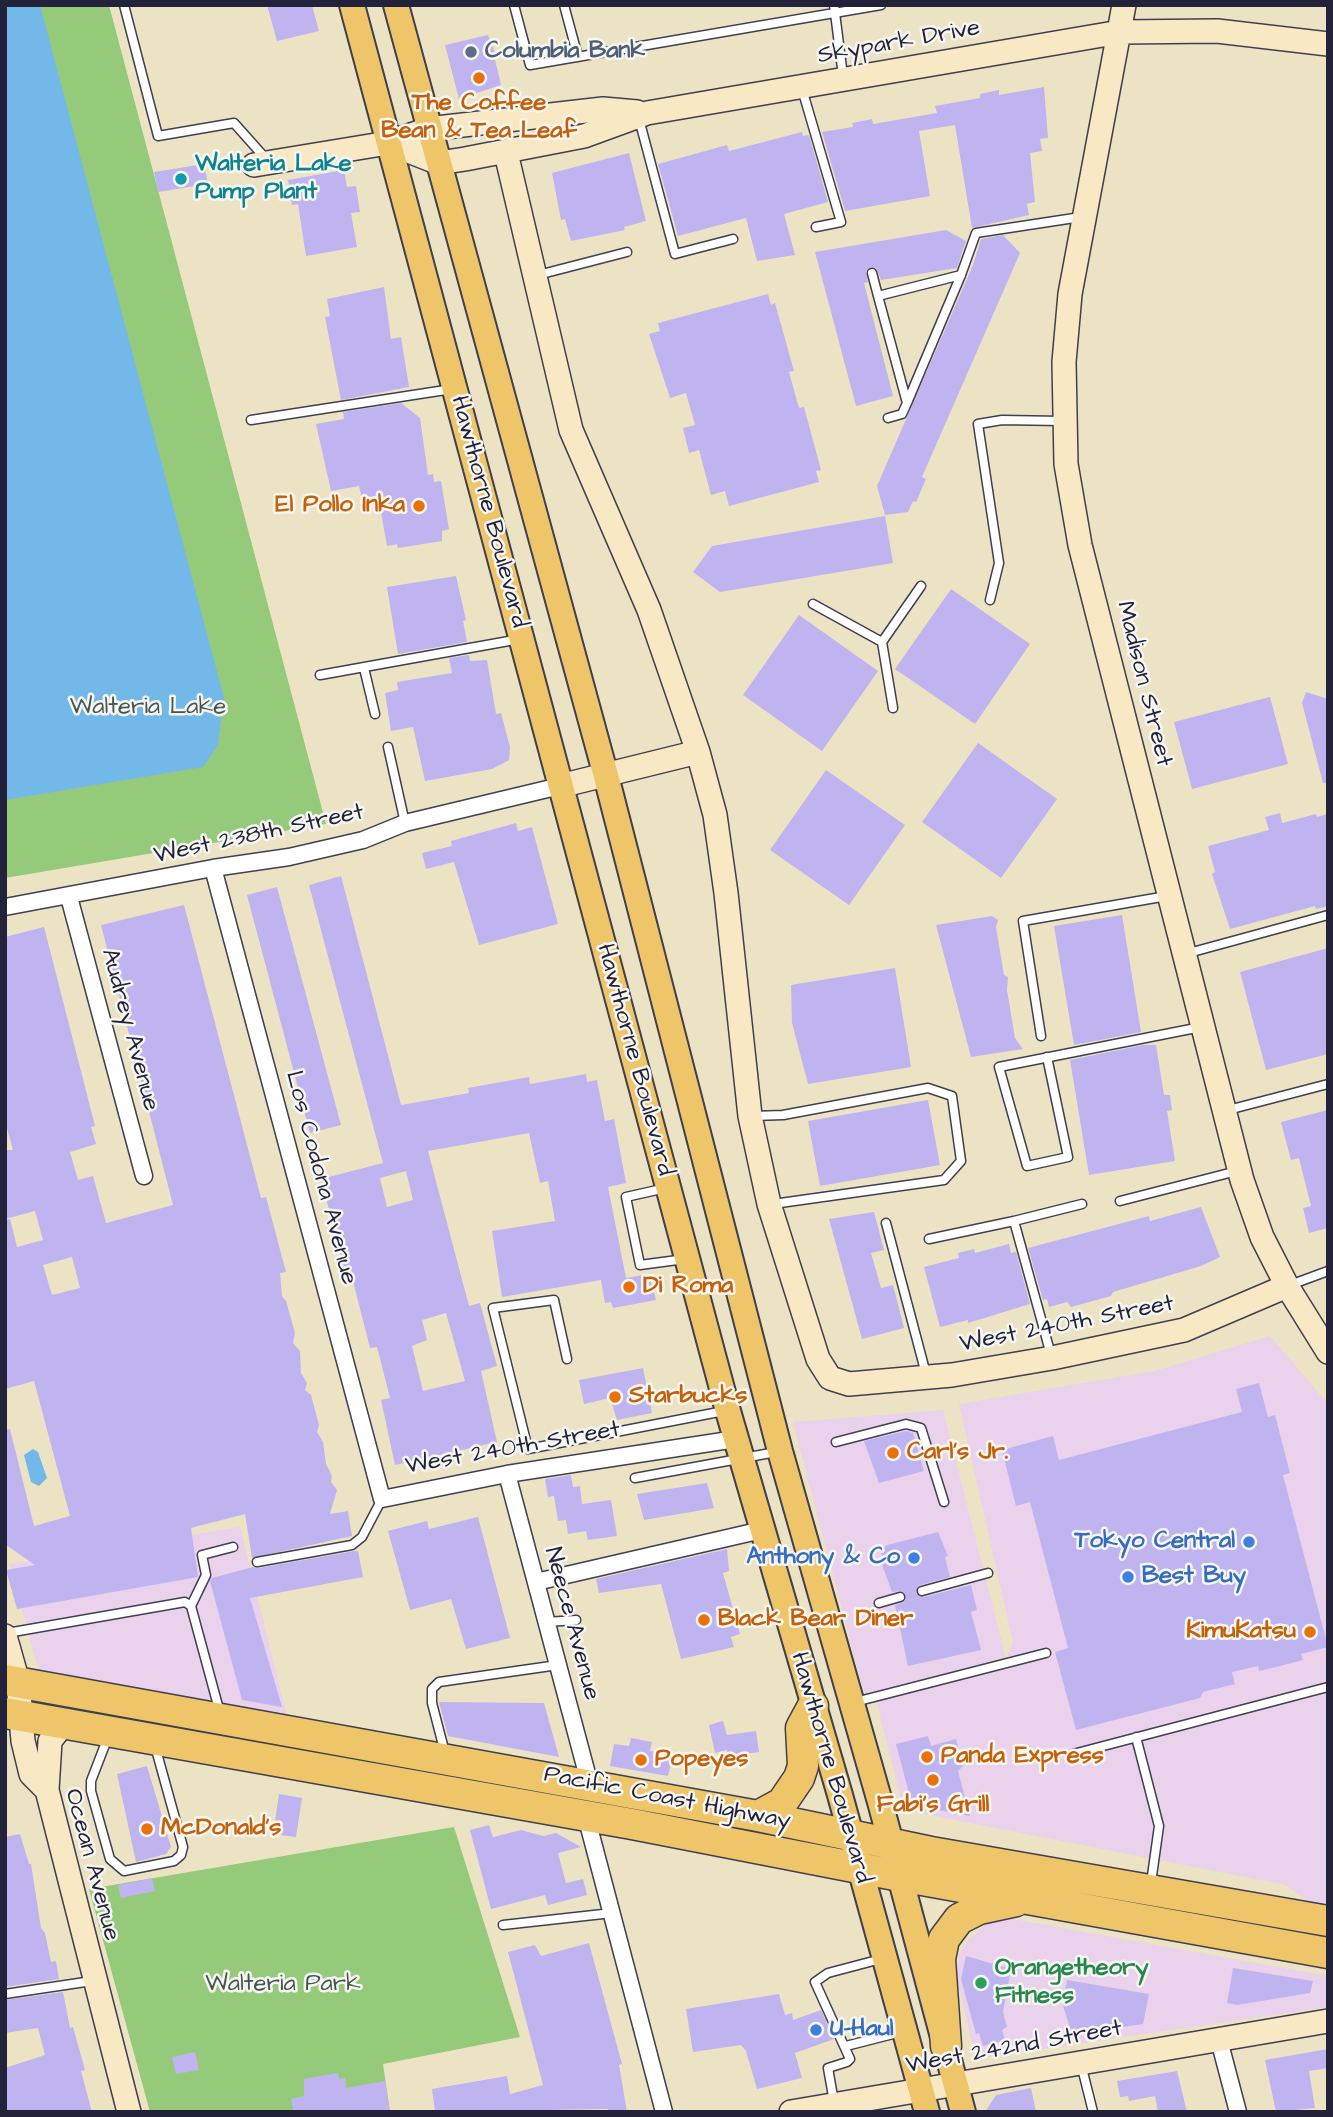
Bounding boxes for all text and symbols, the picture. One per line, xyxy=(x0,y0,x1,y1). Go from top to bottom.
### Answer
street label: Skypark Drive xyxy=(816,15,982,71)
place label: Columbia Bank xyxy=(485,38,645,66)
marker: Columbia Bank xyxy=(463,44,479,60)
marker: The Coffee Bean & Tea Leaf xyxy=(471,70,487,86)
place label: The Coffee Bean & Tea Leaf xyxy=(381,90,577,146)
place label: Walteria Lake Pump Plant xyxy=(195,151,351,207)
marker: Walteria Lake Pump Plant xyxy=(173,171,189,187)
street label: Hawthorne Boulevard xyxy=(443,393,533,631)
place label: El Pollo Inka xyxy=(275,492,405,520)
marker: El Pollo Inka xyxy=(411,498,427,514)
street label: Madison Street xyxy=(1109,598,1177,770)
park label: Walteria Lake xyxy=(70,694,226,722)
street label: West 238th Street xyxy=(152,799,366,871)
street label: Hawthorne Boulevard xyxy=(589,941,679,1179)
street label: Audrey Avenue xyxy=(93,946,165,1114)
street label: Los Codona Avenue xyxy=(278,1068,362,1288)
place label: Di Roma xyxy=(643,1273,733,1301)
marker: Di Roma xyxy=(621,1279,637,1295)
street label: West 240th Street xyxy=(958,1290,1176,1360)
place label: Starbucks xyxy=(629,1383,747,1411)
marker: Starbucks xyxy=(607,1389,623,1405)
street label: West 240th Street xyxy=(403,1416,623,1482)
place label: Carl's Jr. xyxy=(907,1439,1008,1467)
marker: Carl's Jr. xyxy=(885,1445,901,1461)
place label: Tokyo Central xyxy=(1075,1528,1235,1556)
marker: Tokyo Central xyxy=(1241,1534,1257,1550)
place label: Anthony & Co xyxy=(747,1544,900,1572)
street label: Neece Avenue xyxy=(537,1545,605,1703)
marker: Anthony & Co xyxy=(906,1550,922,1566)
place label: Best Buy xyxy=(1142,1563,1246,1591)
marker: Best Buy xyxy=(1120,1569,1136,1585)
place label: Black Bear Diner xyxy=(718,1606,913,1634)
marker: Black Bear Diner xyxy=(696,1612,712,1628)
place label: KimuKatsu xyxy=(1186,1618,1296,1646)
marker: KimuKatsu xyxy=(1302,1624,1318,1640)
street label: Hawthorne Boulevard xyxy=(783,1649,877,1887)
place label: Panda Express xyxy=(941,1743,1104,1771)
place label: Popeyes xyxy=(655,1746,748,1774)
marker: Panda Express xyxy=(919,1749,935,1765)
marker: Popeyes xyxy=(633,1752,649,1768)
street label: Pacific Coast Highway xyxy=(541,1761,793,1837)
marker: Fabi's Grill xyxy=(925,1772,941,1788)
street label: Ocean Avenue xyxy=(57,1786,125,1944)
place label: Fabi's Grill xyxy=(877,1792,989,1820)
place label: McDonald's xyxy=(161,1815,281,1843)
marker: McDonald's xyxy=(139,1821,155,1837)
place label: Orangetheory Fitness xyxy=(995,1955,1148,2011)
park label: Walteria Park xyxy=(205,1971,361,1999)
marker: Orangetheory Fitness xyxy=(973,1975,989,1991)
street label: West 242nd Street xyxy=(904,2015,1124,2081)
place label: U-Haul xyxy=(830,2016,894,2044)
marker: U-Haul xyxy=(808,2022,824,2038)

